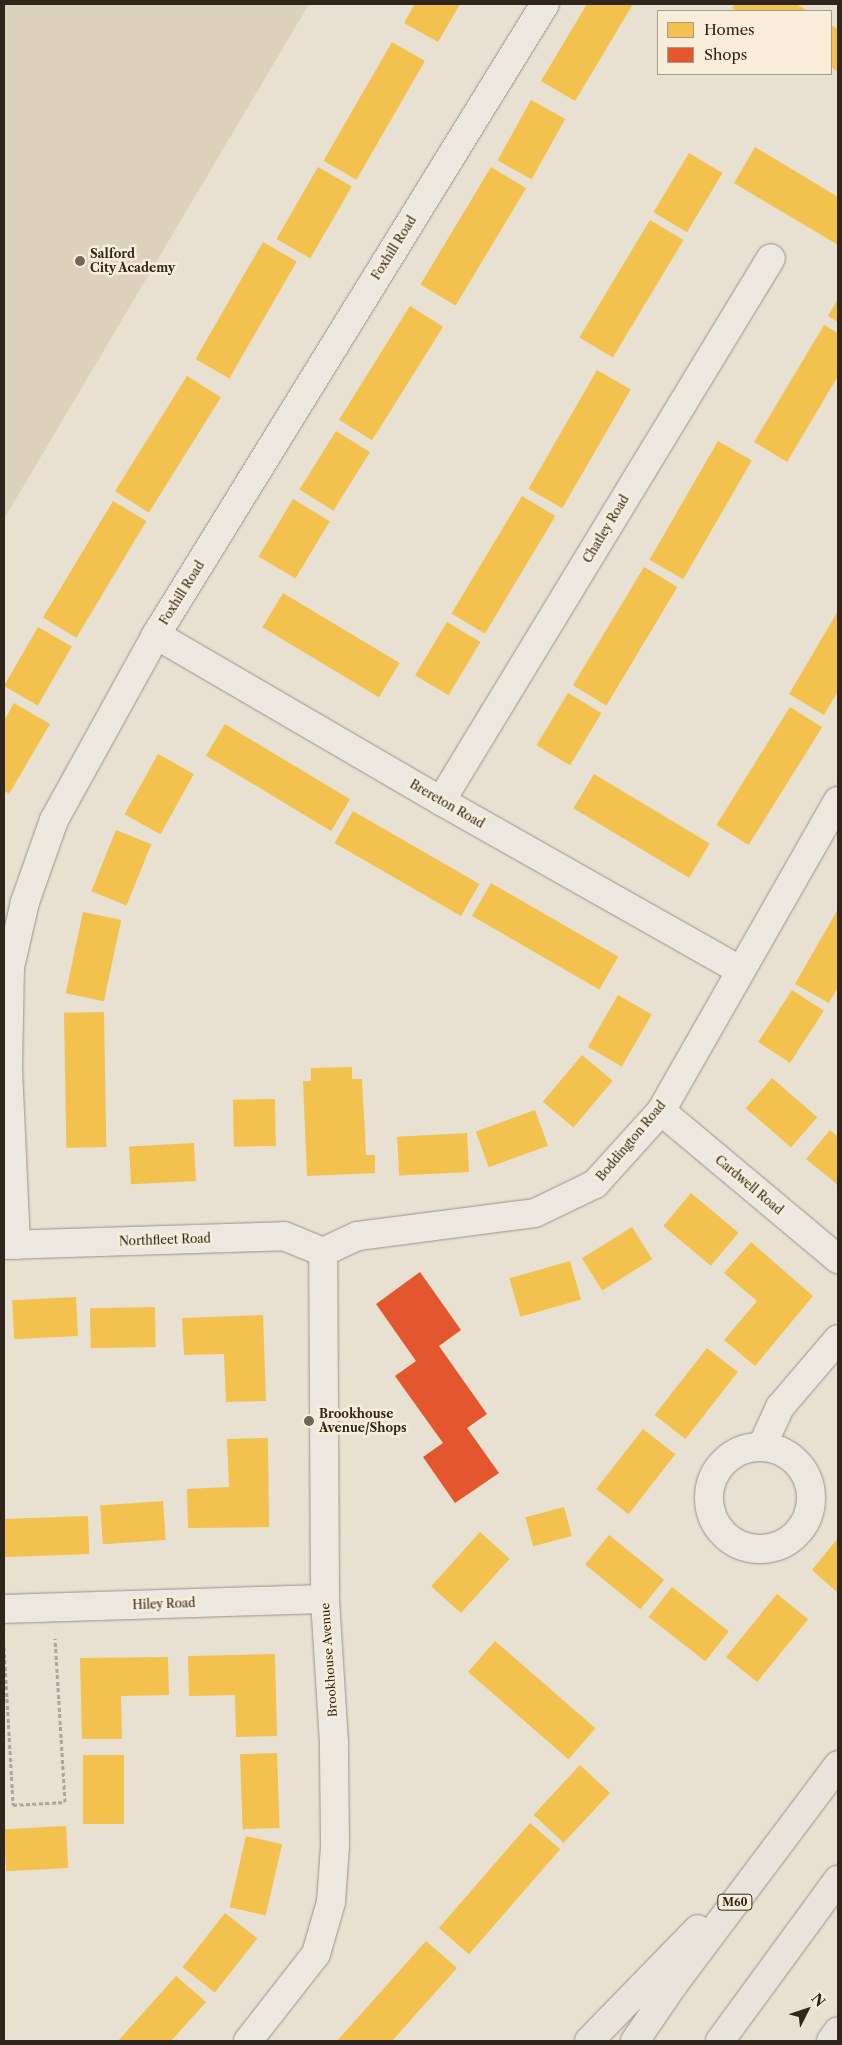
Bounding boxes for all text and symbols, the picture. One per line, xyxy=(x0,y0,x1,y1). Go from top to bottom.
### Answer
legend xyxy=(657,10,832,75)
text: Homes xyxy=(704,20,755,39)
text: Shops xyxy=(704,45,747,64)
street label: Foxhill Road xyxy=(369,213,419,283)
place label: Salford City Academy xyxy=(90,247,176,275)
marker: Salford City Academy xyxy=(74,255,86,267)
street label: Chatley Road xyxy=(580,492,632,566)
street label: Foxhill Road xyxy=(157,558,207,628)
street label: Brereton Road xyxy=(407,777,487,831)
street label: Boddington Road xyxy=(593,1098,669,1184)
street label: Cardwell Road xyxy=(712,1152,786,1218)
street label: Northfleet Road xyxy=(119,1231,211,1249)
place label: Brookhouse Avenue/Shops xyxy=(319,1407,407,1435)
marker: Brookhouse Avenue/Shops xyxy=(303,1415,315,1427)
street label: Hiley Road xyxy=(132,1596,196,1612)
street label: Brookhouse Avenue xyxy=(318,1602,340,1718)
road number: M60 xyxy=(716,1894,754,1910)
north arrow xyxy=(782,1985,832,2035)
text: N xyxy=(808,1990,829,2011)

